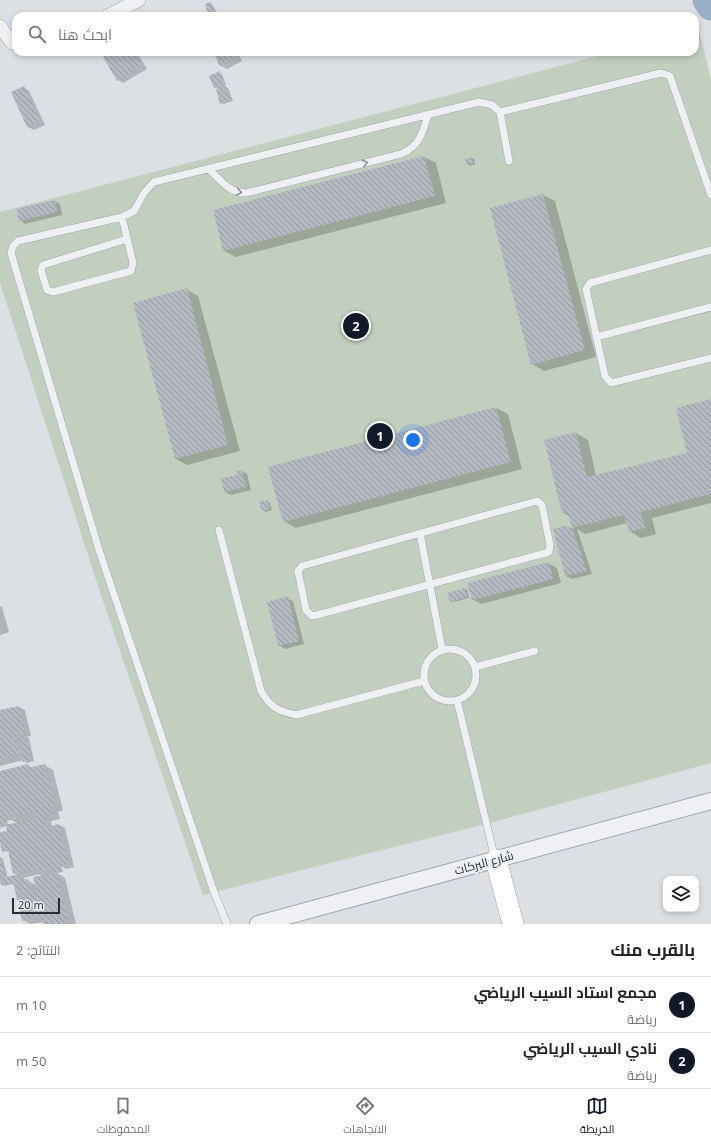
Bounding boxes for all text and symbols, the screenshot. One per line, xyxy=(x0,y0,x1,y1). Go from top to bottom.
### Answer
search box xyxy=(12,12,699,56)
icon: search xyxy=(26,23,48,45)
text: ابحث هنا xyxy=(58,24,112,44)
one-way arrow xyxy=(362,160,368,168)
one-way arrow xyxy=(236,187,242,195)
pin: 2 xyxy=(343,311,369,341)
pin: 1 xyxy=(367,421,393,451)
your location xyxy=(403,430,423,450)
street label: شارع البركات xyxy=(452,846,515,879)
map controls xyxy=(663,876,699,912)
button: layers xyxy=(663,876,699,912)
scale bar xyxy=(12,896,60,915)
text: 20 m xyxy=(18,897,44,912)
text: بالقرب منك xyxy=(610,938,695,961)
text: النتائج: 2 xyxy=(16,941,61,959)
text: مجمع استاد السيب الرياضي xyxy=(474,982,657,1002)
text: 10 m xyxy=(16,996,46,1014)
text: 1 xyxy=(678,996,686,1014)
text: رياضة xyxy=(627,1010,657,1028)
text: نادي السيب الرياضي xyxy=(523,1038,657,1058)
text: 50 m xyxy=(16,1052,46,1070)
text: 2 xyxy=(678,1052,686,1070)
text: رياضة xyxy=(627,1066,657,1084)
tab: المحفوظات xyxy=(97,1095,150,1139)
tab: الاتجاهات xyxy=(343,1095,387,1139)
tab: الخريطة xyxy=(580,1095,614,1139)

